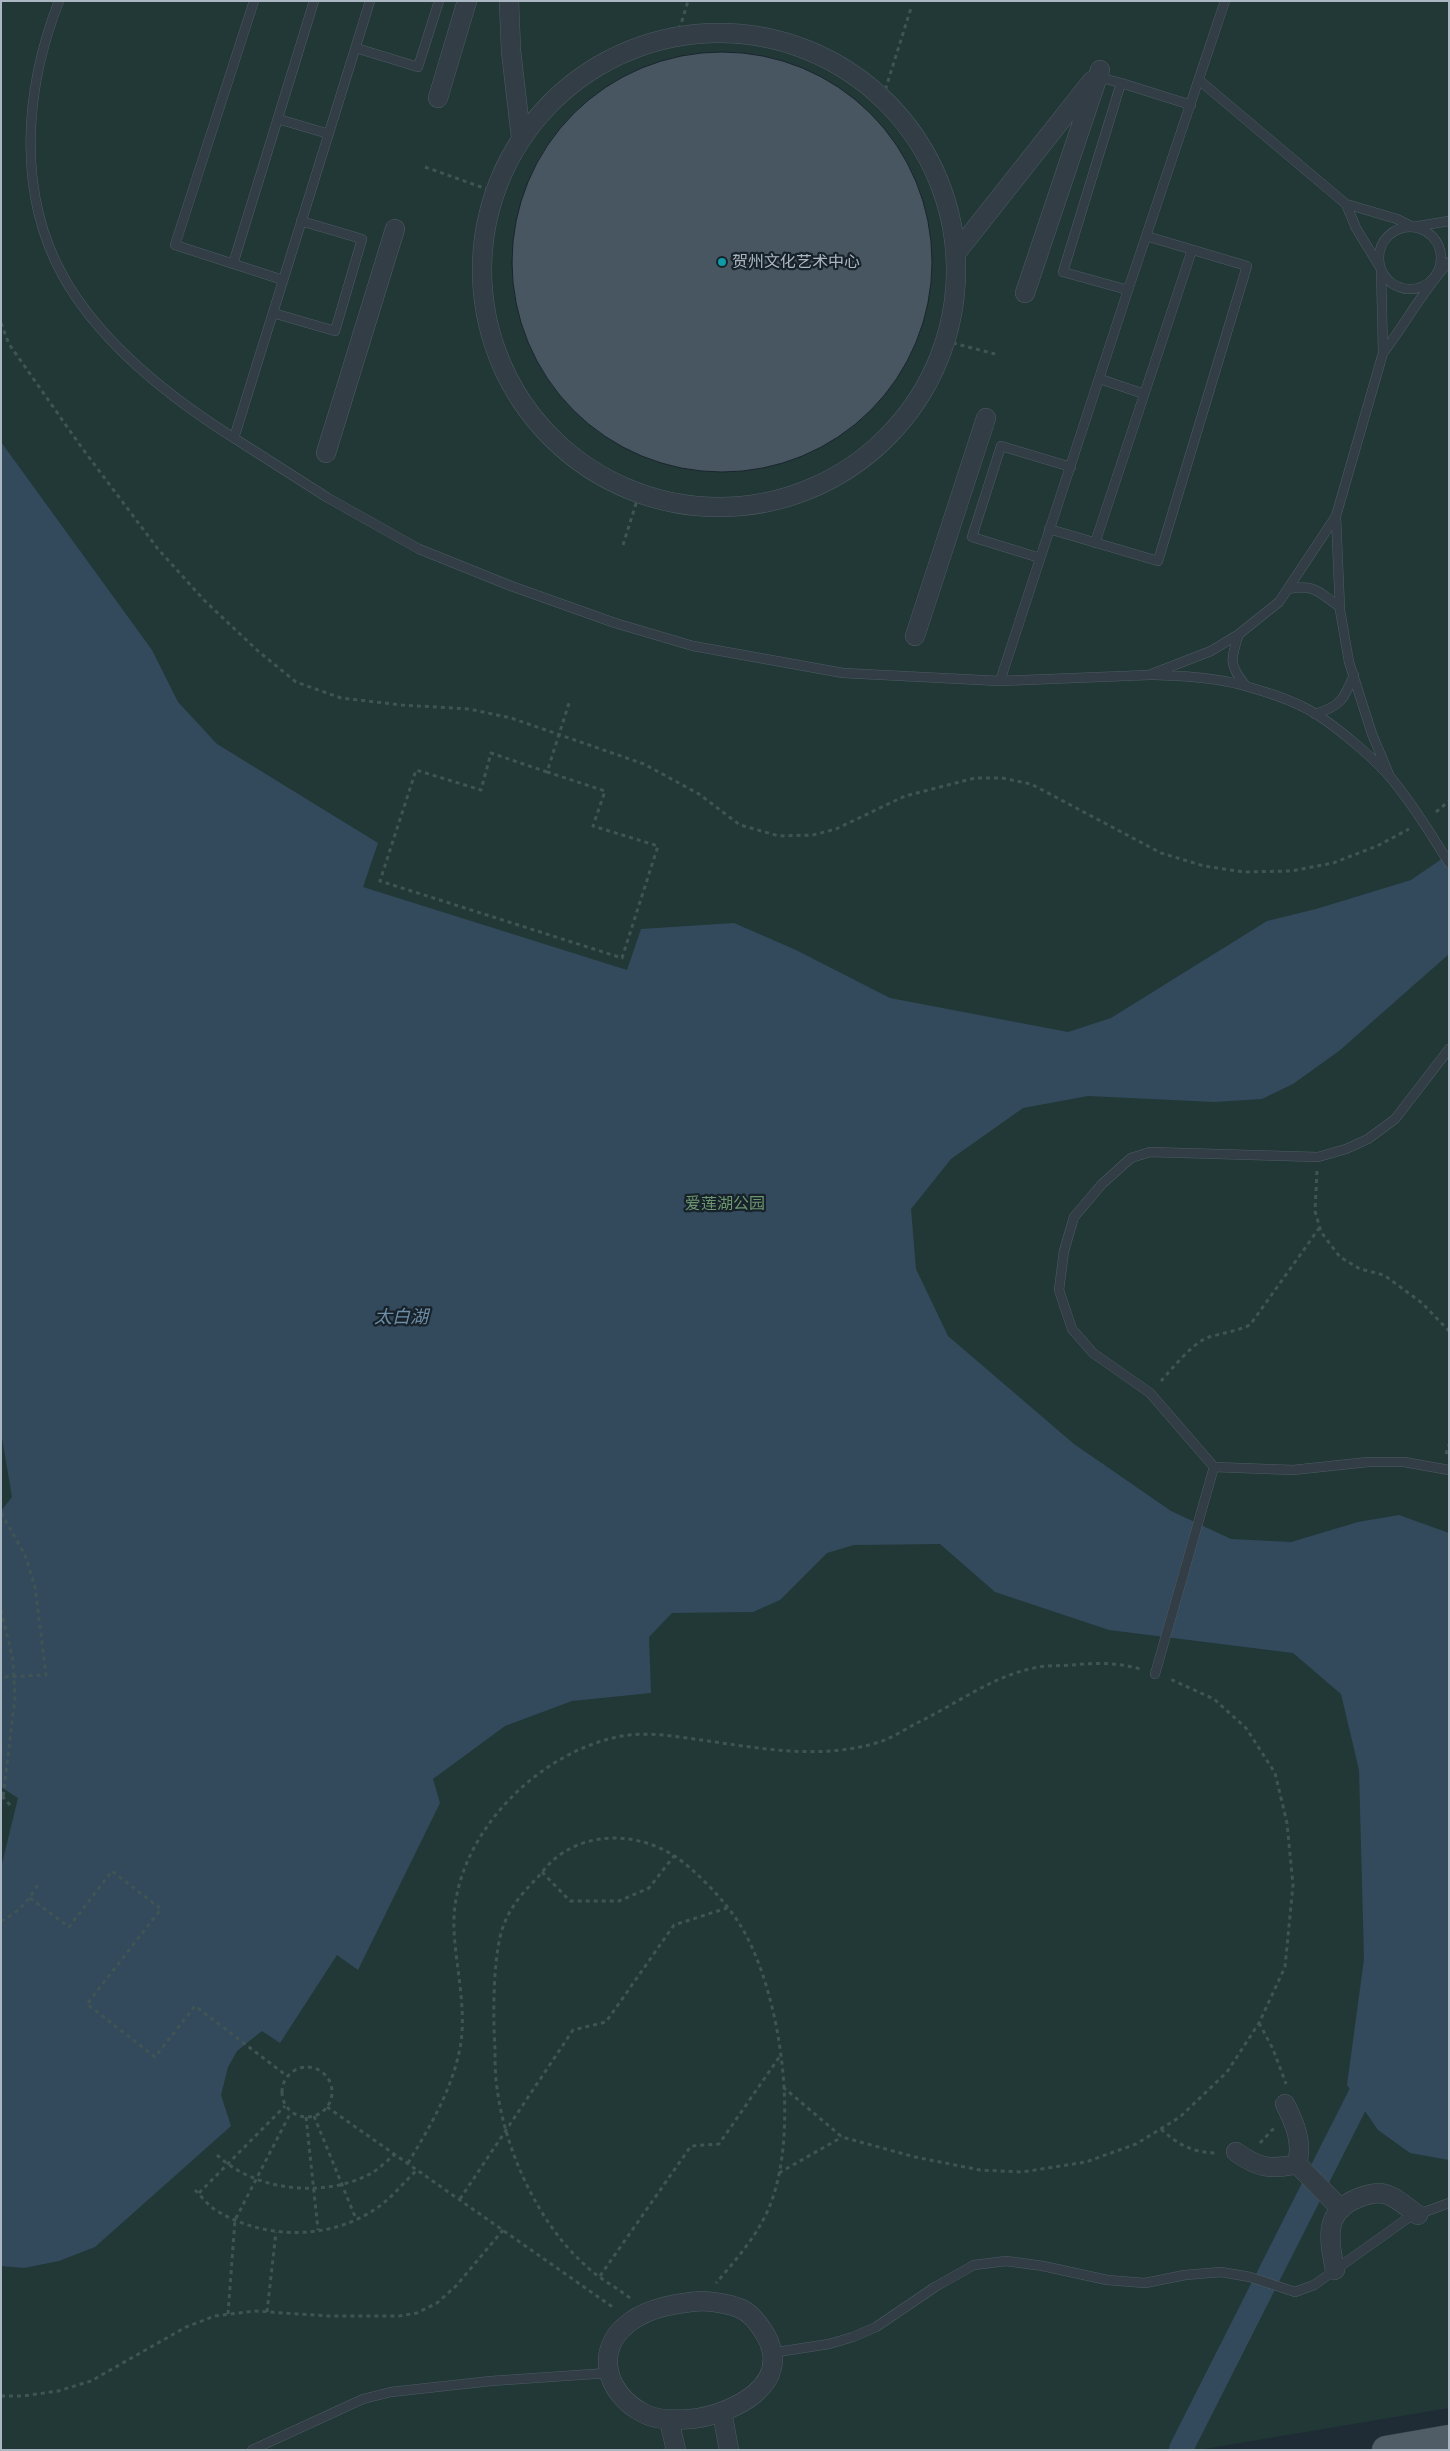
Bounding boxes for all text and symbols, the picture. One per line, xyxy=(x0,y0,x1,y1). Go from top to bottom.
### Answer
place label: 贺州文化艺术中心 xyxy=(732,252,860,272)
marker: 贺州文化艺术中心 xyxy=(716,256,728,268)
park label: 爱莲湖公园 xyxy=(685,1194,765,1214)
water label: 太白湖 xyxy=(374,1307,428,1329)

